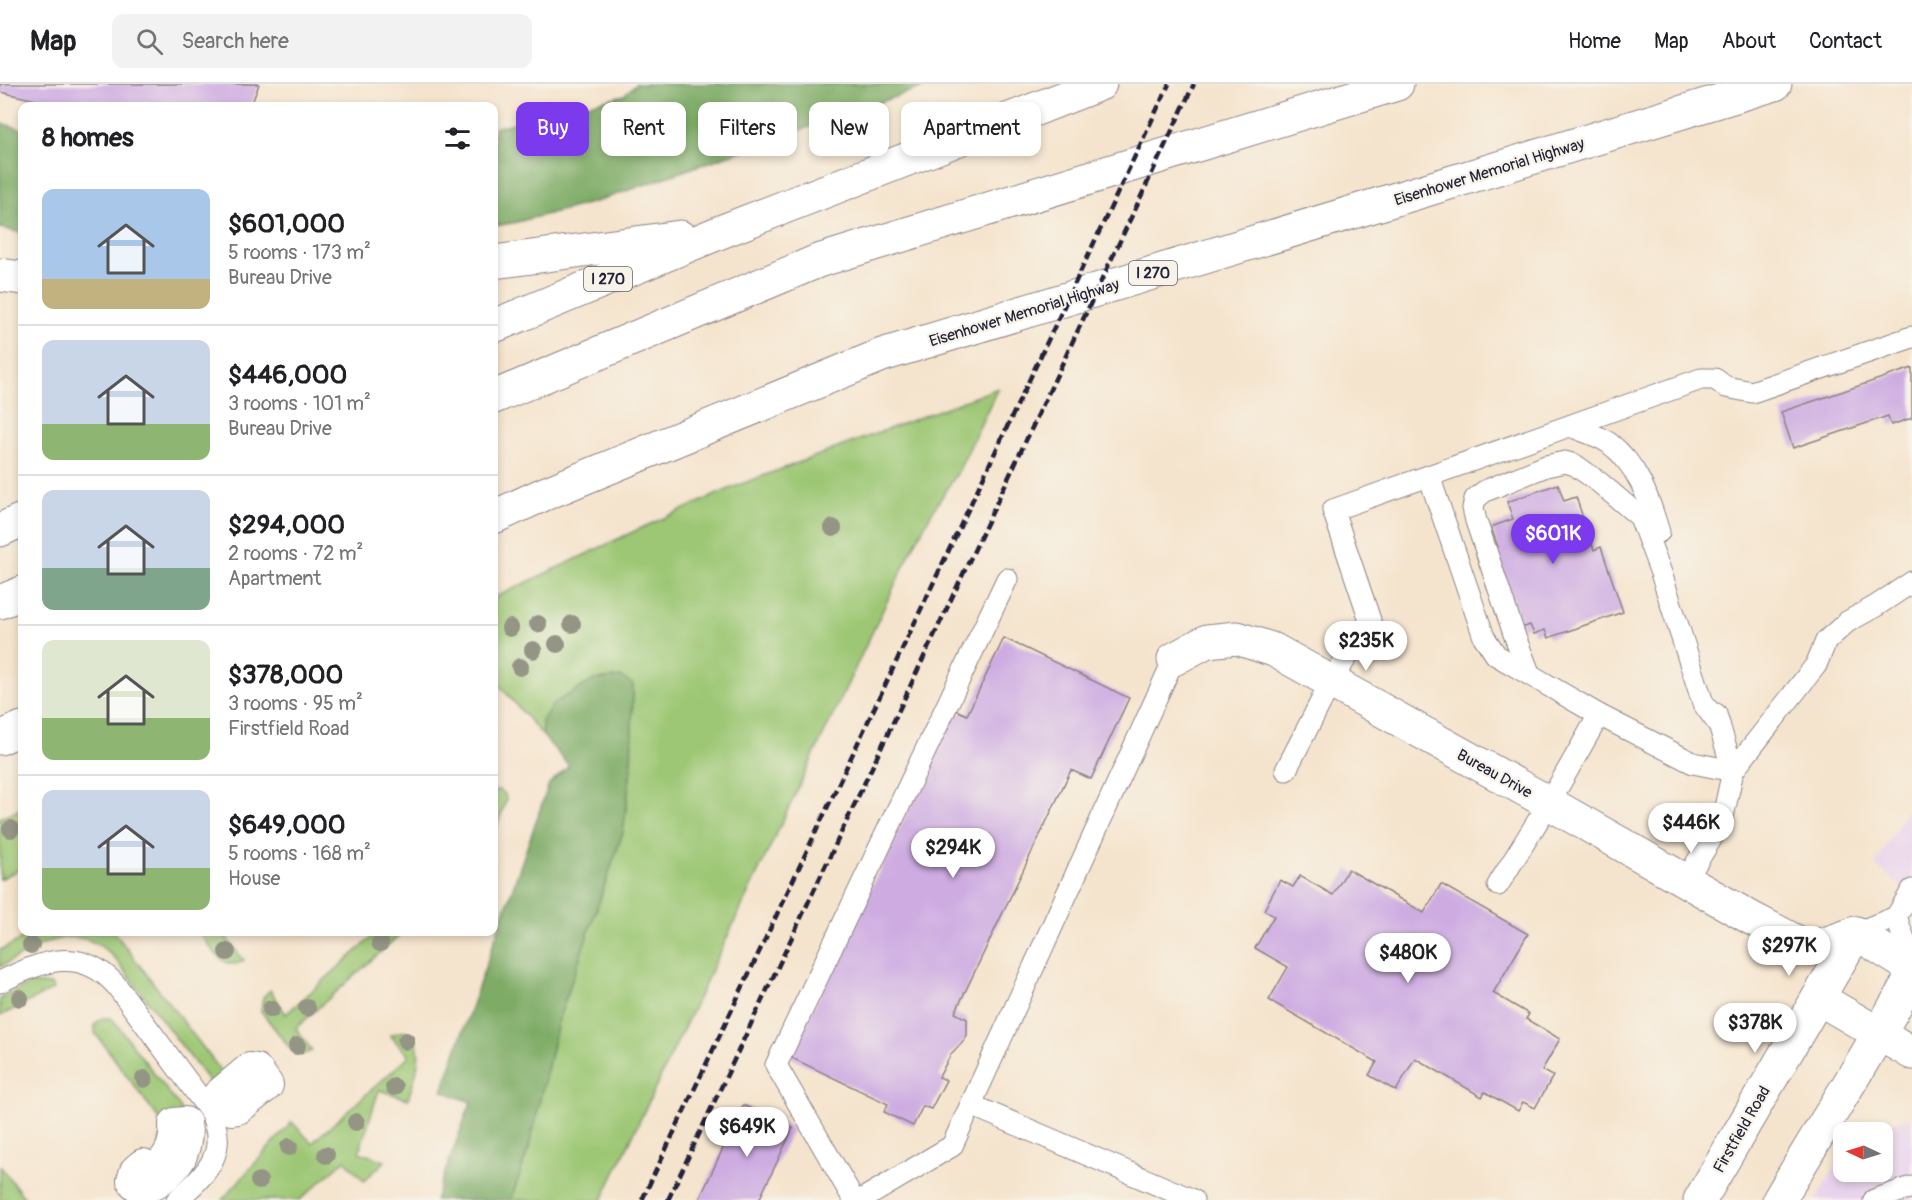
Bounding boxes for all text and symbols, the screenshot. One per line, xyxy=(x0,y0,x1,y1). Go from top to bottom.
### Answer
search box xyxy=(112,14,532,68)
text: Map xyxy=(30,24,76,59)
icon: search xyxy=(133,25,166,58)
text: Search here xyxy=(181,27,289,55)
text: Home xyxy=(1568,28,1621,55)
text: Map xyxy=(1654,28,1689,55)
text: About xyxy=(1722,28,1776,55)
text: Contact xyxy=(1809,28,1882,55)
chip: Buy xyxy=(516,102,589,156)
chip: Rent xyxy=(601,102,686,156)
chip: Filters xyxy=(698,102,797,156)
chip: New xyxy=(809,102,889,156)
chip: Apartment xyxy=(901,102,1041,156)
text: 8 homes xyxy=(42,122,134,154)
icon: filters xyxy=(441,122,474,155)
street label: Eisenhower Memorial Highway xyxy=(1392,133,1587,210)
text: $601,000 xyxy=(228,208,345,240)
icon: home xyxy=(90,213,162,285)
text: 5 rooms · 173 m² xyxy=(228,240,371,265)
road number: I 270 xyxy=(1129,261,1177,285)
text: Bureau Drive xyxy=(228,265,332,290)
road number: I 270 xyxy=(584,267,632,291)
street label: Eisenhower Memorial Highway xyxy=(927,274,1122,351)
text: $446,000 xyxy=(228,359,347,391)
icon: home xyxy=(90,364,162,436)
text: 3 rooms · 101 m² xyxy=(228,391,371,416)
text: Bureau Drive xyxy=(228,416,332,441)
text: $294,000 xyxy=(228,509,345,541)
icon: home xyxy=(90,514,162,586)
pin: $601K xyxy=(1511,514,1595,565)
text: $601K xyxy=(1525,521,1581,546)
text: 2 rooms · 72 m² xyxy=(228,541,363,566)
text: Apartment xyxy=(228,566,321,591)
pin: $235K xyxy=(1324,621,1408,672)
text: $235K xyxy=(1338,628,1394,653)
text: $378,000 xyxy=(228,659,343,691)
icon: home xyxy=(90,664,162,736)
text: 3 rooms · 95 m² xyxy=(228,691,363,716)
text: Firstfield Road xyxy=(228,716,350,741)
street label: Bureau Drive xyxy=(1453,745,1536,803)
pin: $446K xyxy=(1649,803,1733,854)
text: $649,000 xyxy=(228,809,346,841)
text: $446K xyxy=(1662,810,1720,835)
icon: home xyxy=(90,814,162,886)
pin: $294K xyxy=(911,828,995,879)
text: $294K xyxy=(925,835,981,860)
text: 5 rooms · 168 m² xyxy=(228,841,371,866)
text: House xyxy=(228,866,280,891)
pin: $297K xyxy=(1747,926,1831,977)
pin: $480K xyxy=(1366,933,1450,984)
text: $297K xyxy=(1762,933,1816,958)
text: $480K xyxy=(1379,940,1437,965)
pin: $378K xyxy=(1713,1003,1797,1054)
text: $378K xyxy=(1728,1010,1782,1035)
street label: Firstfield Road xyxy=(1709,1082,1775,1177)
pin: $649K xyxy=(705,1107,789,1158)
text: $649K xyxy=(719,1114,775,1139)
north arrow xyxy=(1833,1122,1893,1182)
map controls xyxy=(1833,1122,1893,1182)

